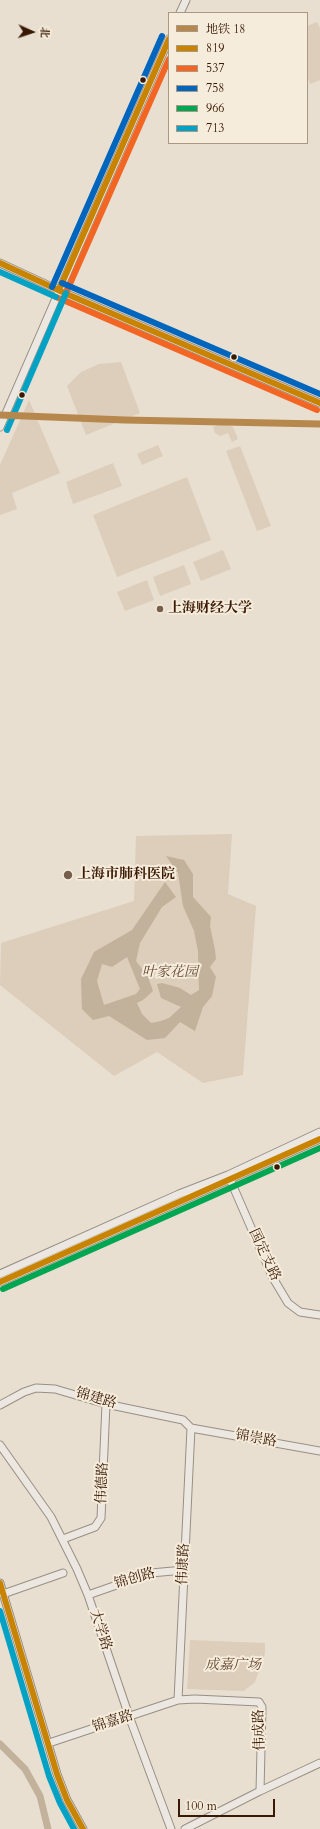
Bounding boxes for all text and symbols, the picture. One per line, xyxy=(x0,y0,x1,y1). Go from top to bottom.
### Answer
north arrow xyxy=(12,12,52,52)
legend xyxy=(168,12,308,144)
text: 地铁 18 xyxy=(206,21,246,37)
text: 北 xyxy=(37,27,52,39)
text: 819 xyxy=(206,40,224,56)
text: 537 xyxy=(206,60,224,76)
unlabelled marker xyxy=(138,75,148,85)
text: 758 xyxy=(206,80,224,96)
text: 966 xyxy=(206,100,224,116)
text: 713 xyxy=(206,120,224,136)
unlabelled marker xyxy=(229,352,239,362)
unlabelled marker xyxy=(17,390,27,400)
place label: 上海财经大学 xyxy=(168,601,252,617)
marker: 上海财经大学 xyxy=(155,604,165,614)
place label: 上海市肺科医院 xyxy=(77,867,175,883)
marker: 上海市肺科医院 xyxy=(62,869,74,881)
park label: 叶家花园 xyxy=(142,965,198,981)
unlabelled marker xyxy=(272,1162,282,1172)
street label: 国定支路 xyxy=(245,1226,283,1284)
street label: 锦建路 xyxy=(73,1385,119,1413)
street label: 锦崇路 xyxy=(234,1427,278,1451)
street label: 伟德路 xyxy=(94,1462,112,1504)
street label: 伟康路 xyxy=(175,1543,193,1585)
street label: 锦创路 xyxy=(112,1565,158,1593)
street label: 大学路 xyxy=(86,1607,114,1653)
park label: 成嘉广场 xyxy=(205,1658,261,1674)
street label: 锦嘉路 xyxy=(90,1708,136,1736)
street label: 伟成路 xyxy=(251,1709,269,1751)
scale bar xyxy=(180,1791,277,1817)
text: 100 m xyxy=(185,1798,217,1814)

